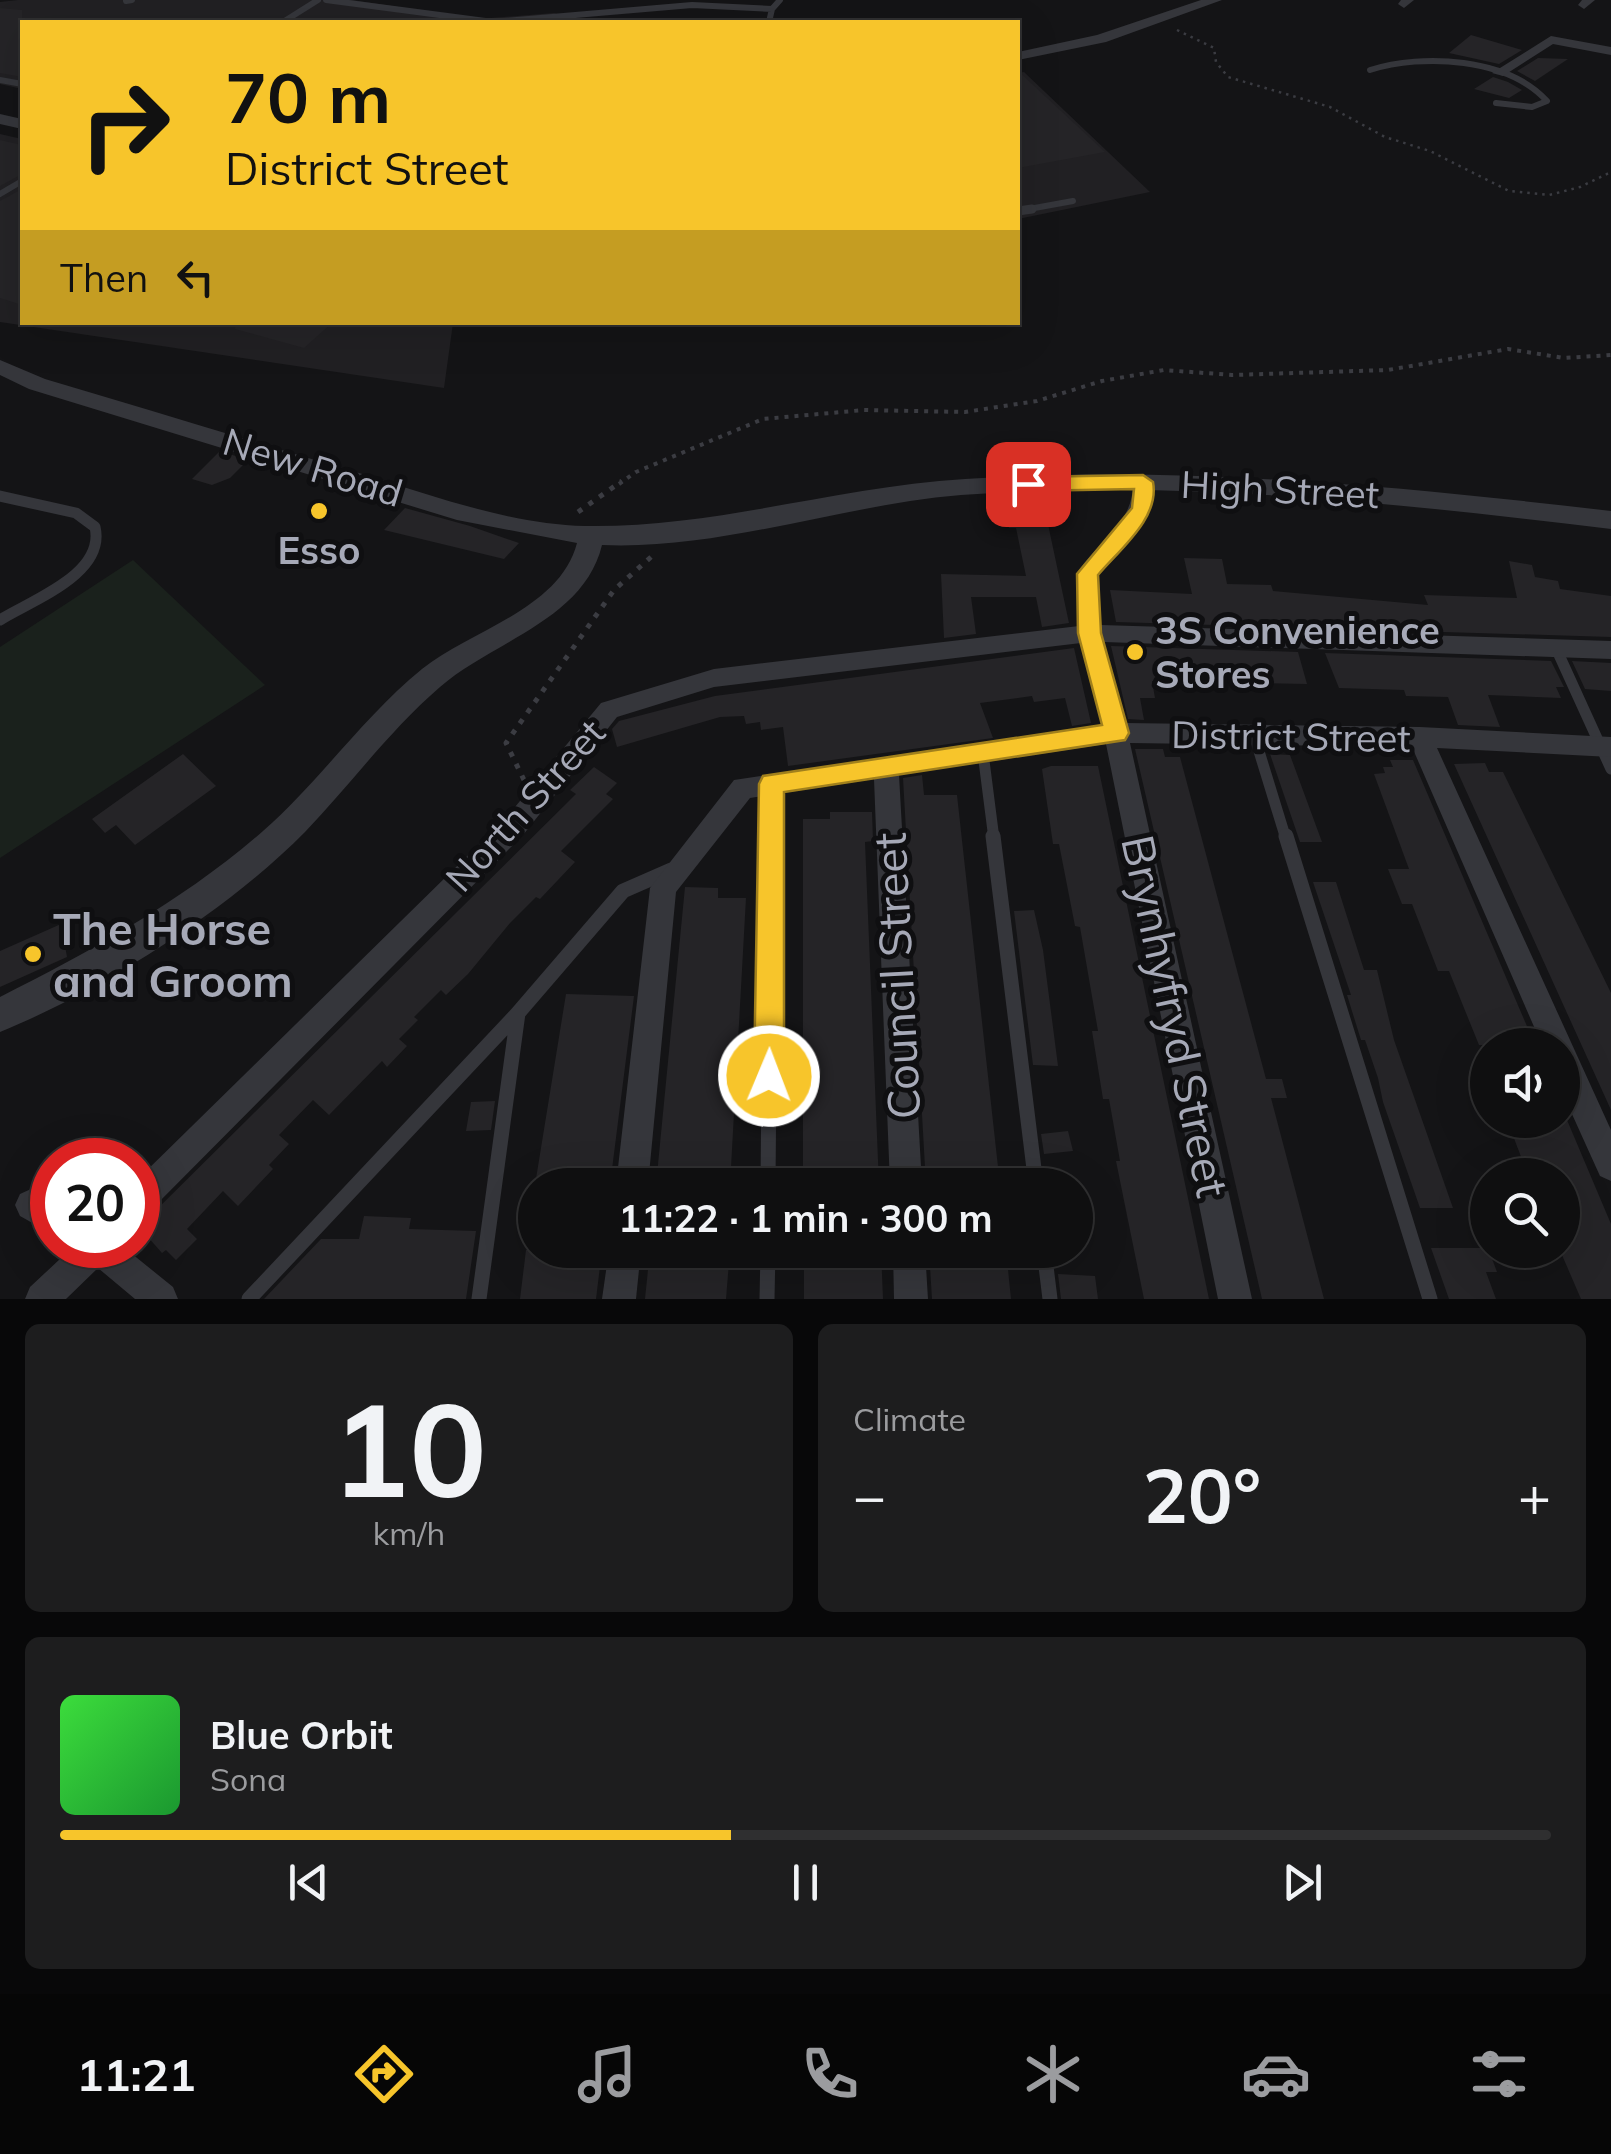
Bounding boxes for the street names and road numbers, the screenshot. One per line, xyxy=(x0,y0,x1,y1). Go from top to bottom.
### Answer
street label: New Road xyxy=(218,417,408,517)
street label: High Street xyxy=(1180,460,1380,518)
street label: North Street xyxy=(435,709,615,901)
street label: District Street xyxy=(1171,710,1411,762)
street label: Brynhyfryd Street xyxy=(1110,830,1242,1202)
street label: Council Street xyxy=(861,831,931,1121)

